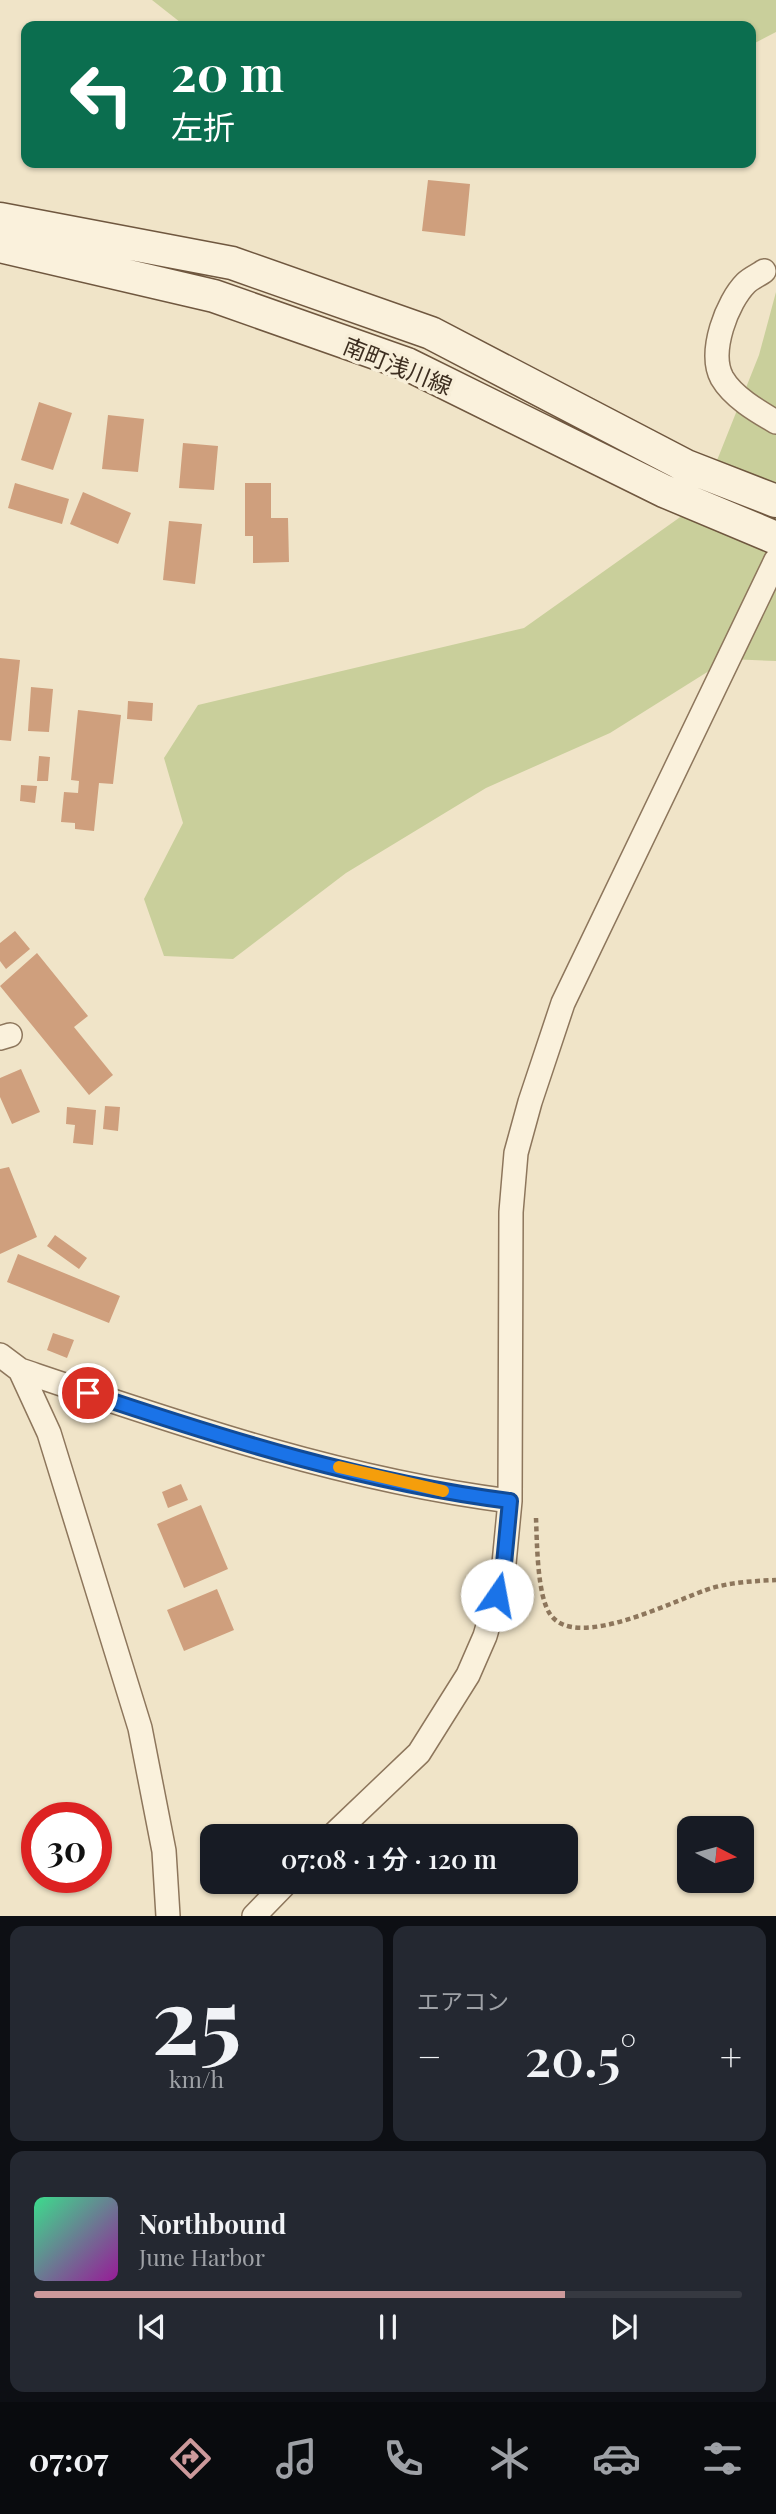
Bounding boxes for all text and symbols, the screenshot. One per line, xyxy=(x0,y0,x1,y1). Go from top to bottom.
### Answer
text: 20 m xyxy=(171,39,284,104)
icon: left xyxy=(56,49,147,140)
text: 左折 xyxy=(171,104,235,147)
street label: 南町浅川線 xyxy=(339,329,457,401)
pin xyxy=(58,1363,118,1423)
icon: arrive xyxy=(69,1374,107,1412)
position arrow xyxy=(460,1558,534,1632)
speed limit sign: 30 xyxy=(21,1802,112,1893)
north arrow xyxy=(677,1816,754,1894)
map controls xyxy=(677,1816,754,1893)
text: 07:08 · 1 分 · 120 m xyxy=(281,1841,497,1876)
text: 25 xyxy=(152,1957,241,2078)
text: エアコン xyxy=(417,1985,509,2016)
text: 20.5° xyxy=(525,2021,637,2090)
text: − xyxy=(417,2030,442,2081)
text: + xyxy=(720,2030,742,2081)
text: km/h xyxy=(169,2063,224,2094)
text: Northbound xyxy=(139,2206,286,2241)
text: June Harbor xyxy=(139,2241,265,2272)
icon: previous xyxy=(133,2308,171,2346)
icon: pause xyxy=(369,2308,407,2346)
icon: next xyxy=(605,2308,643,2346)
icon: directions xyxy=(166,2434,215,2483)
icon: music xyxy=(272,2434,321,2483)
icon: phone xyxy=(379,2434,428,2483)
icon: climate xyxy=(485,2434,534,2483)
icon: car xyxy=(592,2434,641,2483)
icon: filters xyxy=(698,2434,747,2483)
text: 07:07 xyxy=(29,2437,108,2480)

